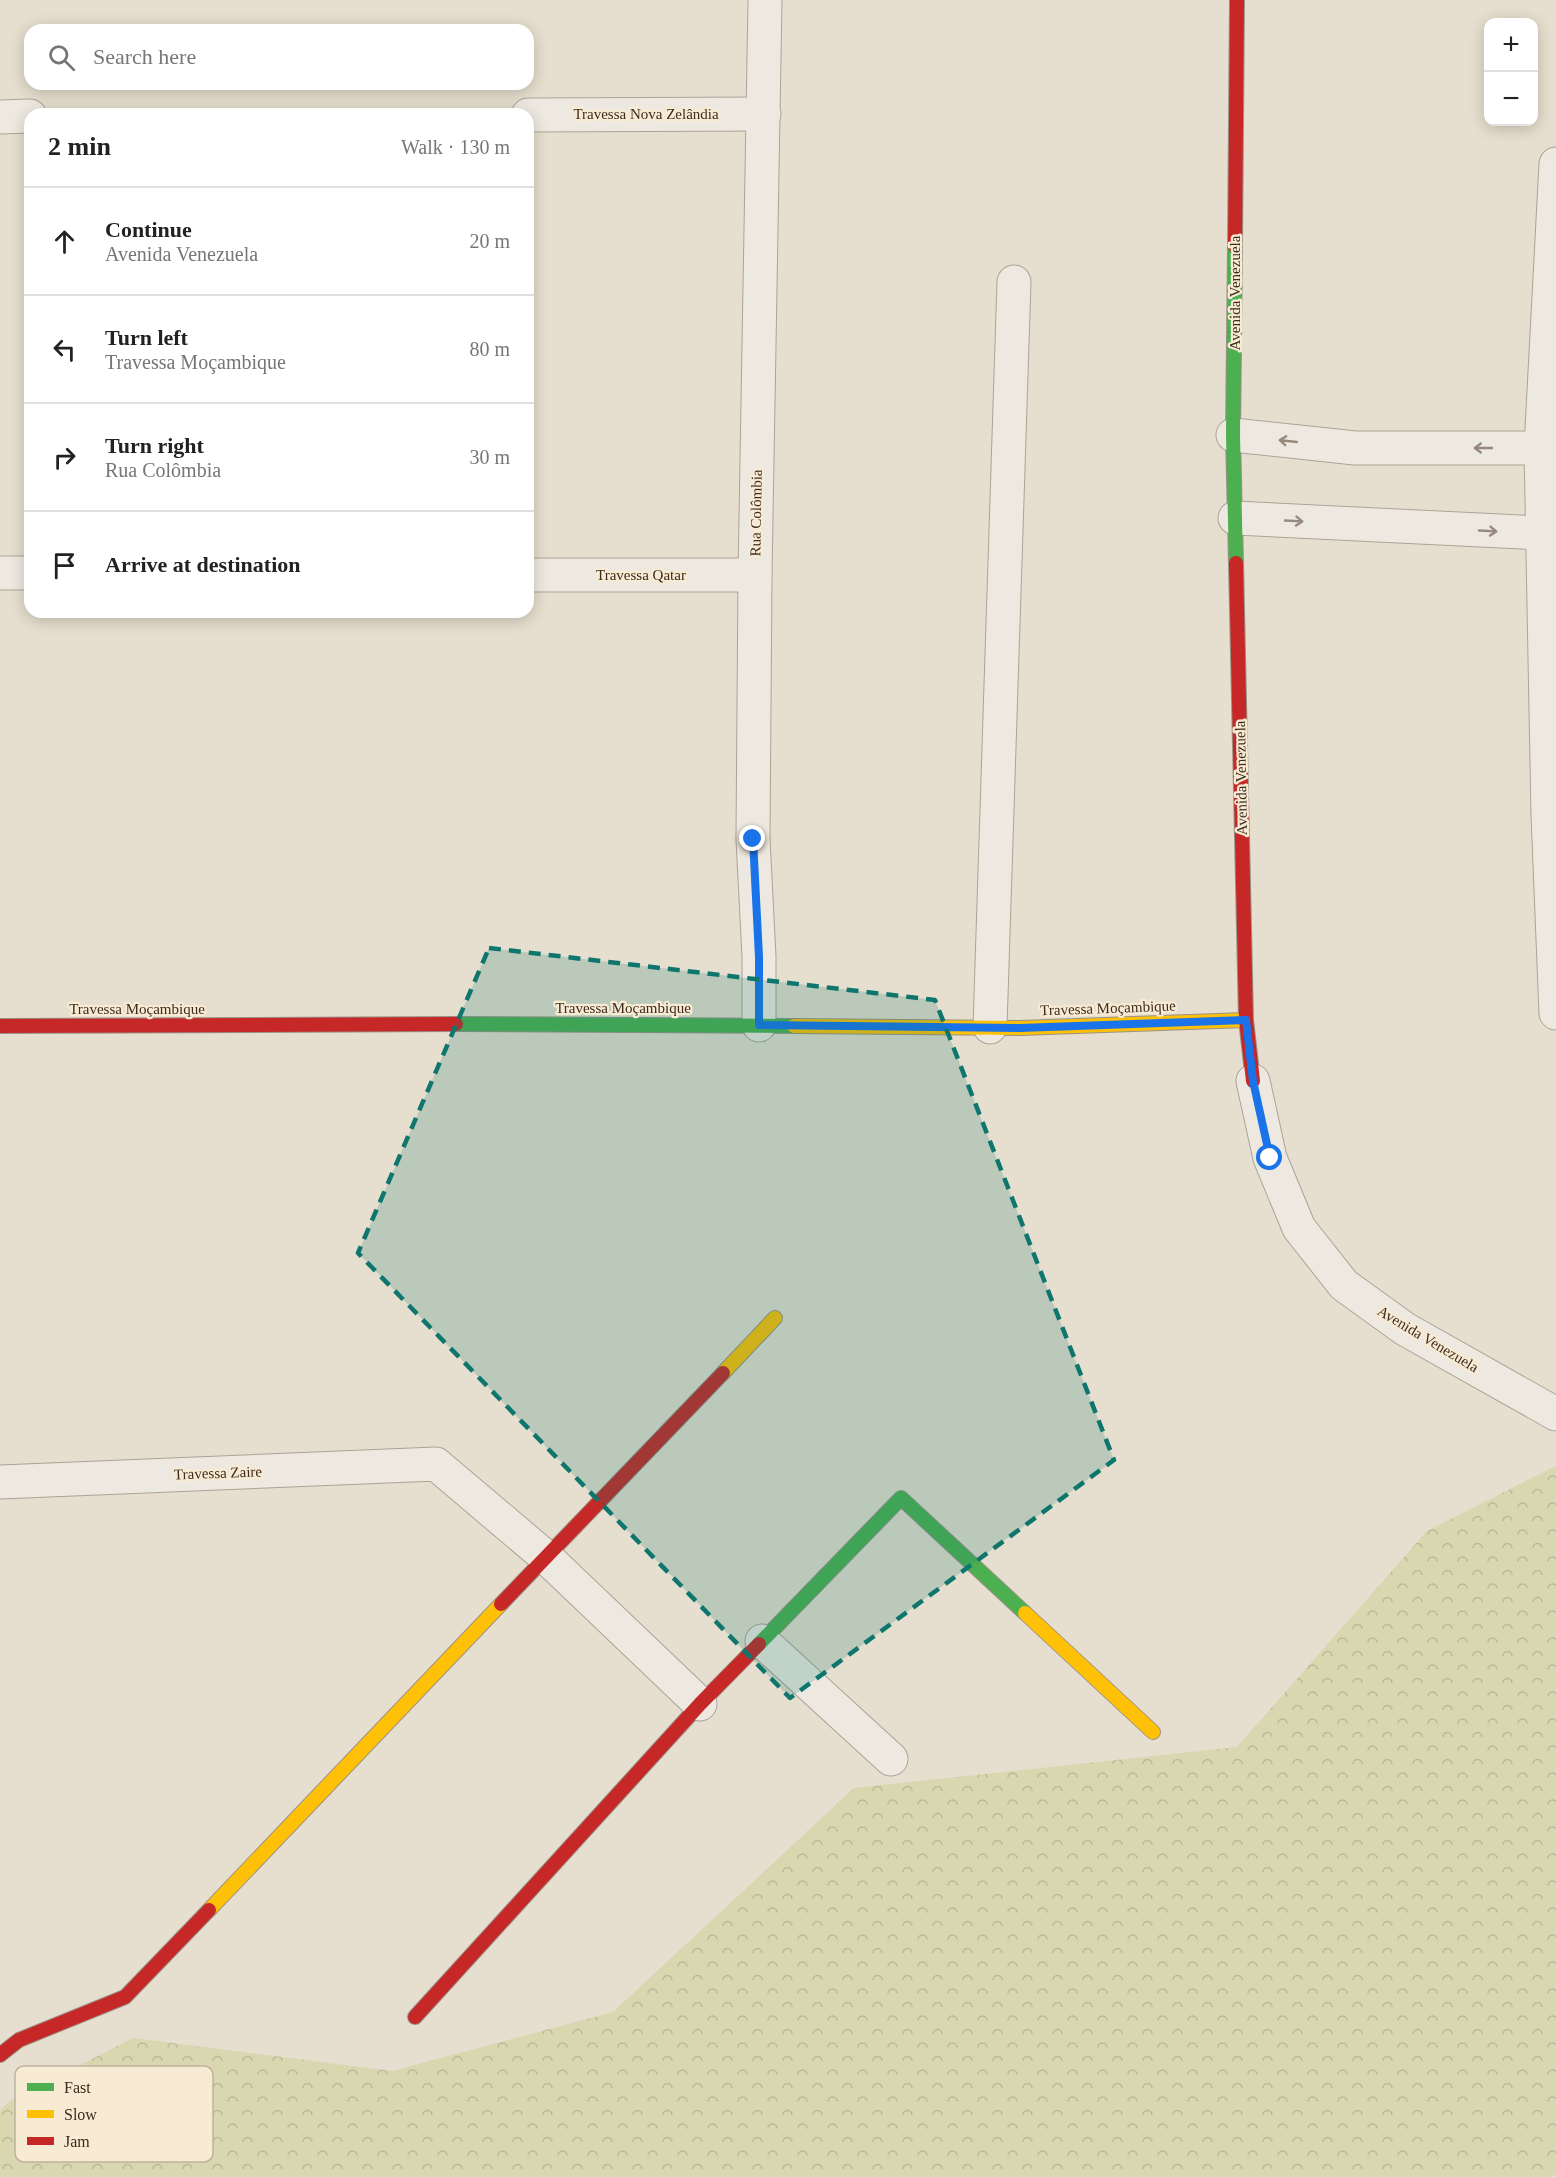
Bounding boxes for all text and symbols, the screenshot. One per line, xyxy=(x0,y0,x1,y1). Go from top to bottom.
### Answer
map controls xyxy=(1484,18,1538,126)
button: + xyxy=(1484,18,1538,72)
search box xyxy=(24,24,534,90)
icon: search xyxy=(45,41,78,74)
text: Search here xyxy=(93,44,196,69)
button: − xyxy=(1484,72,1538,126)
street label: Travessa Nova Zelândia xyxy=(573,106,719,122)
text: 2 min xyxy=(48,132,111,161)
text: Walk · 130 m xyxy=(401,136,510,158)
text: Continue xyxy=(105,217,192,242)
icon: ahead xyxy=(48,225,81,258)
text: 20 m xyxy=(469,230,510,252)
street label: Avenida Venezuela xyxy=(1227,235,1243,350)
text: Avenida Venezuela xyxy=(105,243,258,265)
text: Turn left xyxy=(105,325,188,350)
icon: left xyxy=(48,333,81,366)
text: 80 m xyxy=(469,338,510,360)
text: Travessa Moçambique xyxy=(105,351,286,373)
text: Turn right xyxy=(105,433,204,458)
one-way arrow xyxy=(1278,435,1298,446)
icon: right xyxy=(48,441,81,474)
one-way arrow xyxy=(1473,442,1493,454)
text: 30 m xyxy=(469,446,510,468)
text: Rua Colômbia xyxy=(105,459,221,481)
street label: Rua Colômbia xyxy=(747,469,765,557)
one-way arrow xyxy=(1283,515,1303,526)
one-way arrow xyxy=(1478,525,1498,536)
icon: arrive xyxy=(48,549,81,582)
text: Arrive at destination xyxy=(105,552,301,577)
street label: Travessa Qatar xyxy=(596,567,686,583)
street label: Avenida Venezuela xyxy=(1232,720,1250,836)
route end xyxy=(739,825,765,851)
street label: Travessa Moçambique xyxy=(1040,998,1176,1018)
street label: Travessa Moçambique xyxy=(555,1000,691,1016)
street label: Travessa Moçambique xyxy=(69,1001,205,1017)
route start xyxy=(1256,1144,1282,1170)
street label: Avenida Venezuela xyxy=(1375,1303,1482,1376)
street label: Travessa Zaire xyxy=(174,1463,263,1483)
legend xyxy=(15,2066,213,2162)
text: Fast xyxy=(64,2079,91,2096)
text: Slow xyxy=(64,2106,97,2123)
text: Jam xyxy=(64,2133,90,2150)

